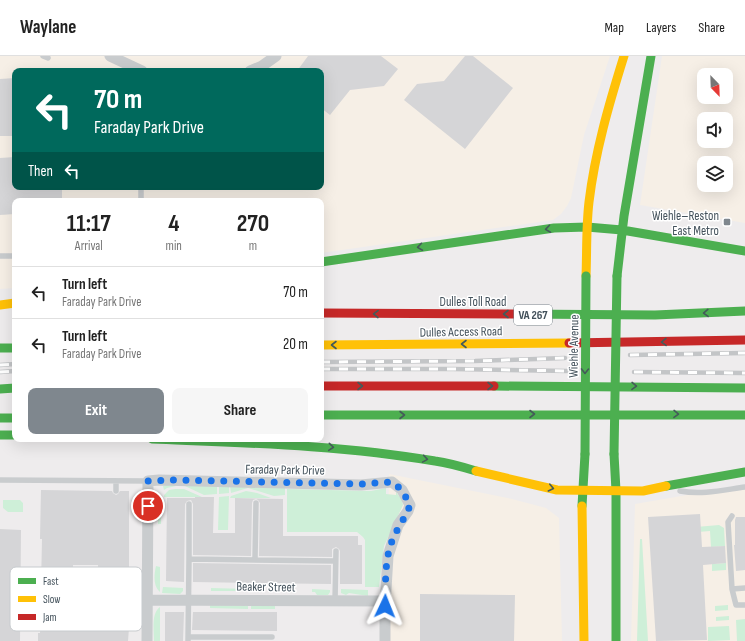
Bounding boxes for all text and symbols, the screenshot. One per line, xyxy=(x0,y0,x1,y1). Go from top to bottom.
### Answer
text: Waylane xyxy=(20,16,76,39)
text: Map xyxy=(604,19,624,36)
text: Layers xyxy=(646,19,676,36)
text: Share xyxy=(698,19,725,36)
north arrow xyxy=(697,68,733,104)
map controls xyxy=(697,68,733,192)
text: 70 m xyxy=(94,83,142,116)
icon: left xyxy=(28,84,80,136)
button: sound xyxy=(697,112,733,148)
text: Faraday Park Drive xyxy=(94,117,204,138)
button: layers xyxy=(697,156,733,192)
icon: left xyxy=(61,160,83,182)
text: Then xyxy=(28,162,53,181)
place label: Wiehle–Reston East Metro xyxy=(652,208,719,239)
text: 11:17 xyxy=(67,209,111,238)
text: 4 xyxy=(168,209,179,238)
text: 270 xyxy=(237,209,269,238)
marker: Wiehle–Reston East Metro xyxy=(722,217,732,227)
one-way arrow xyxy=(545,224,551,233)
text: Arrival xyxy=(75,238,103,254)
text: min xyxy=(166,238,182,254)
text: m xyxy=(249,238,257,254)
one-way arrow xyxy=(417,242,423,251)
text: Turn left xyxy=(62,275,107,294)
icon: left xyxy=(28,282,50,304)
text: 70 m xyxy=(283,283,308,302)
text: Faraday Park Drive xyxy=(62,294,141,310)
street label: Dulles Toll Road xyxy=(439,294,507,310)
road number: VA 267 xyxy=(514,305,552,325)
one-way arrow xyxy=(703,309,709,317)
one-way arrow xyxy=(373,310,379,318)
one-way arrow xyxy=(503,310,509,318)
street label: Wiehle Avenue xyxy=(565,314,583,378)
street label: Dulles Access Road xyxy=(419,323,503,341)
text: Turn left xyxy=(62,327,107,346)
icon: left xyxy=(28,334,50,356)
text: 20 m xyxy=(283,335,308,354)
one-way arrow xyxy=(661,338,667,346)
one-way arrow xyxy=(461,340,467,349)
one-way arrow xyxy=(331,341,337,349)
text: Faraday Park Drive xyxy=(62,346,141,362)
one-way arrow xyxy=(581,368,589,374)
one-way arrow xyxy=(357,382,363,390)
one-way arrow xyxy=(487,382,493,390)
one-way arrow xyxy=(631,382,637,391)
button: Exit xyxy=(28,388,164,434)
button: Share xyxy=(172,388,308,434)
one-way arrow xyxy=(529,410,535,418)
one-way arrow xyxy=(673,410,679,418)
one-way arrow xyxy=(399,411,405,419)
one-way arrow xyxy=(328,443,334,452)
one-way arrow xyxy=(421,454,428,463)
street label: Faraday Park Drive xyxy=(245,461,325,479)
one-way arrow xyxy=(548,484,554,492)
pin xyxy=(131,489,165,523)
icon: arrive xyxy=(137,495,159,517)
legend xyxy=(10,567,142,631)
text: Fast xyxy=(43,575,59,588)
street label: Beaker Street xyxy=(236,578,296,596)
position arrow xyxy=(364,585,406,627)
text: Slow xyxy=(43,593,60,606)
text: Jam xyxy=(42,611,57,624)

